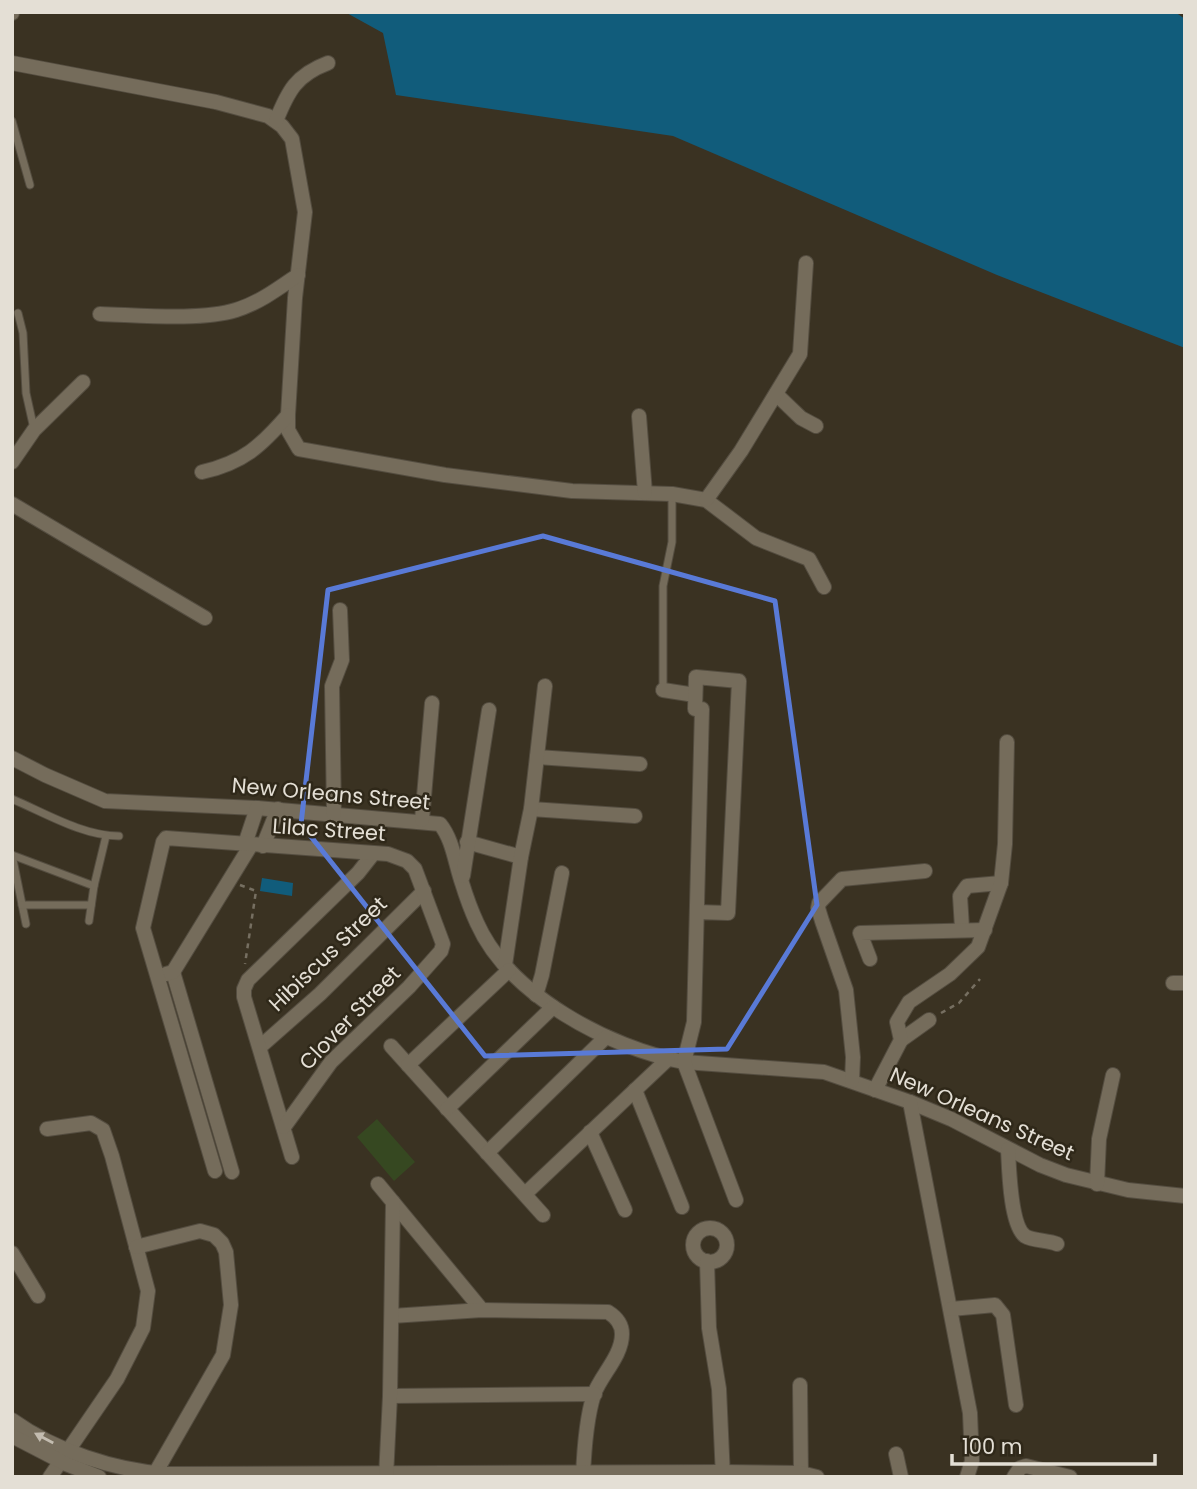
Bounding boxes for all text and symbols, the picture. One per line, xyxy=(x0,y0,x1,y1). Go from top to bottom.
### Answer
street label: New Orleans Street xyxy=(231,770,431,817)
street label: Lilac Street xyxy=(271,811,387,848)
street label: Hibiscus Street xyxy=(262,890,393,1018)
street label: Clover Street xyxy=(292,959,407,1076)
street label: New Orleans Street xyxy=(885,1060,1079,1167)
scale bar xyxy=(952,1422,1155,1466)
one-way arrow xyxy=(35,1432,54,1444)
text: 100 m xyxy=(962,1432,1022,1461)

